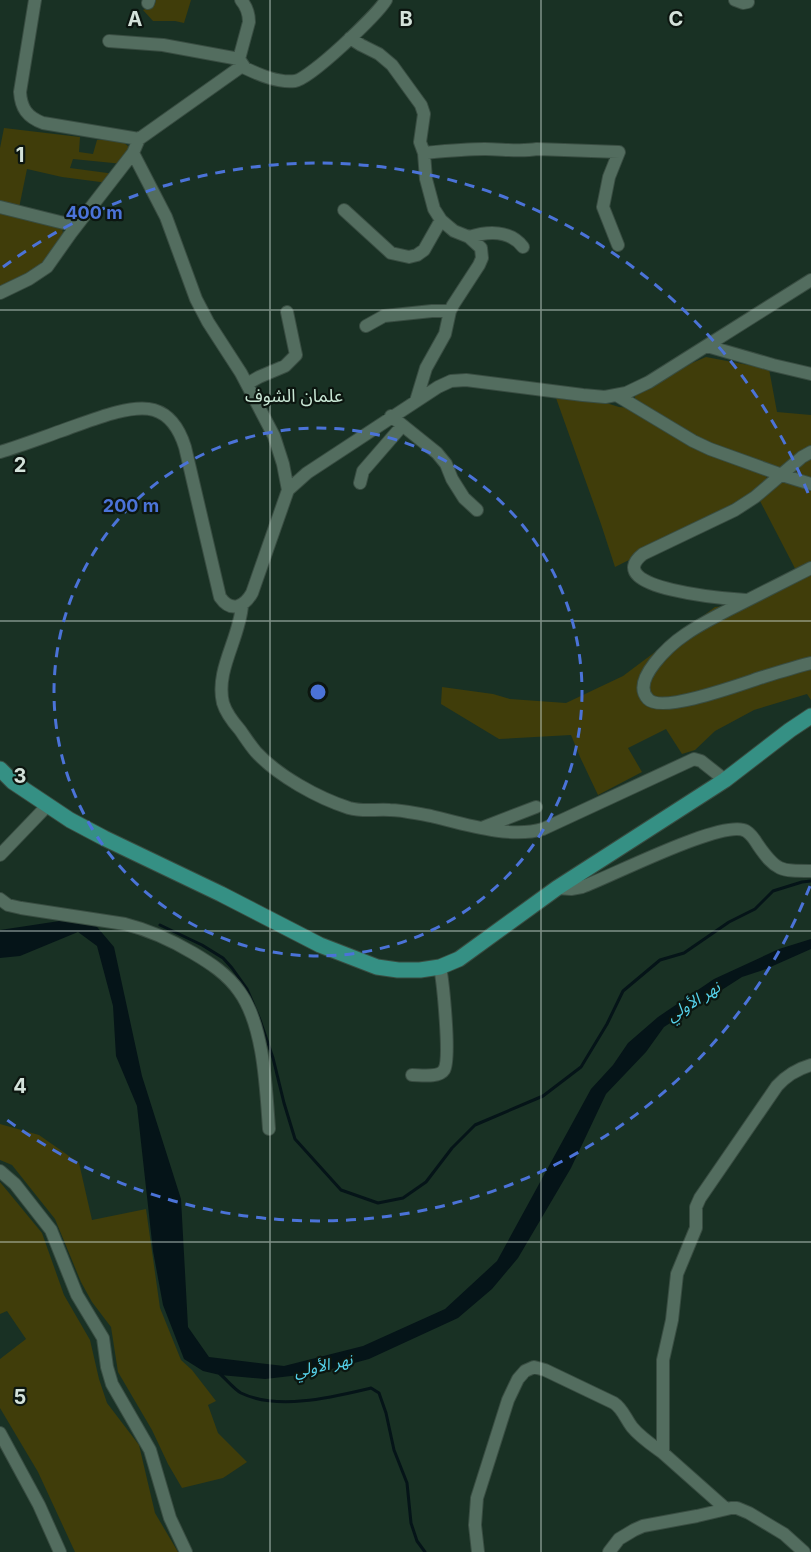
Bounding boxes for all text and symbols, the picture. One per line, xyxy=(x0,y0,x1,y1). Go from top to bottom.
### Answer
text: A xyxy=(128,7,143,31)
text: B xyxy=(399,7,413,31)
text: C xyxy=(669,7,683,31)
text: 1 xyxy=(16,143,24,167)
text: 400 m xyxy=(65,202,123,223)
district label: علمان الشوف xyxy=(245,385,343,407)
text: 2 xyxy=(14,453,26,477)
text: 200 m xyxy=(103,495,159,516)
centre of rings xyxy=(308,682,328,702)
text: 3 xyxy=(14,764,26,788)
water label: نهر الأولي xyxy=(662,976,727,1028)
text: 4 xyxy=(13,1074,27,1098)
water label: نهر الأولي xyxy=(292,1349,356,1385)
text: 5 xyxy=(14,1385,26,1409)

